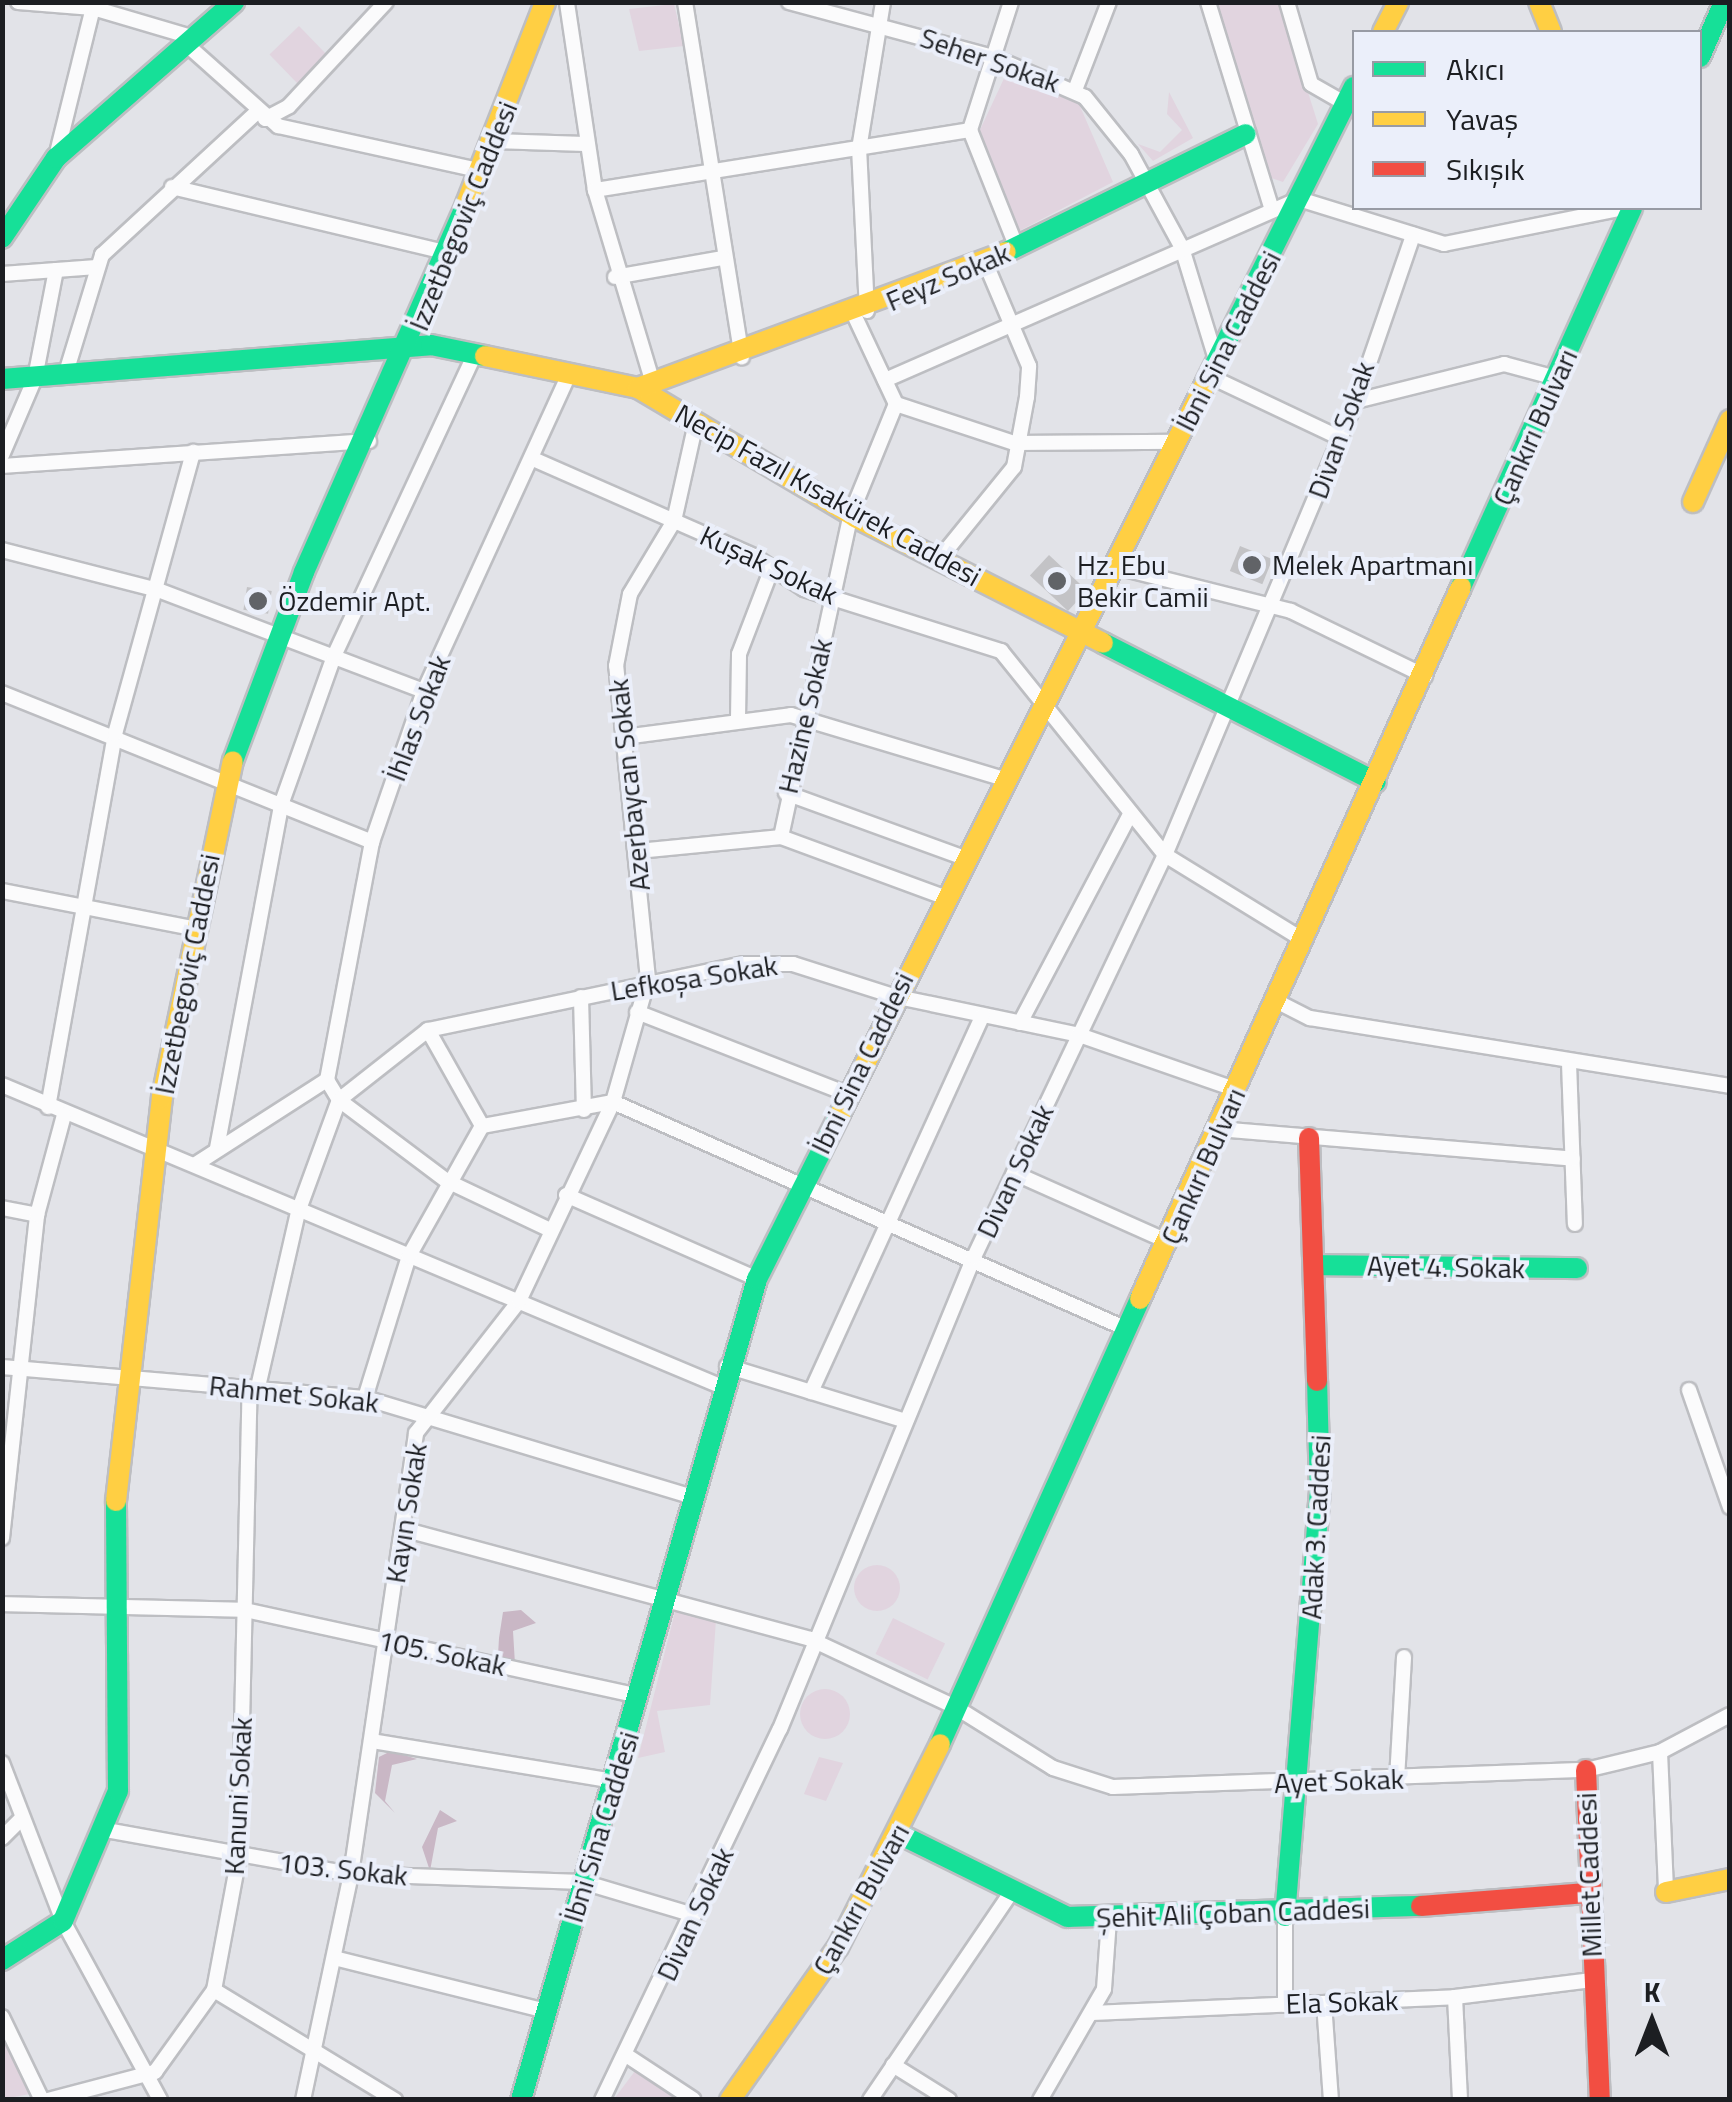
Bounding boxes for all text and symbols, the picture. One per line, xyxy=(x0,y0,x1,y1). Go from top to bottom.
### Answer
street label: Seher Sokak xyxy=(916,21,1064,99)
legend xyxy=(1352,30,1702,210)
text: Akıcı xyxy=(1446,46,1504,92)
text: Yavaş xyxy=(1446,96,1518,142)
street label: İzzetbegoviç Caddesi xyxy=(402,97,524,335)
text: Sıkışık xyxy=(1446,146,1525,192)
street label: Feyz Sokak xyxy=(881,236,1015,318)
street label: İbni Sina Caddesi xyxy=(1168,245,1288,437)
street label: Çankırı Bulvarı xyxy=(1486,344,1584,510)
street label: Divan Sokak xyxy=(1301,357,1381,503)
street label: Necip Fazıl Kısakürek Caddesi xyxy=(669,397,987,593)
street label: Kuşak Sokak xyxy=(695,519,843,611)
place label: Hz. Ebu Bekir Camii xyxy=(1077,548,1209,614)
place label: Melek Apartmanı xyxy=(1272,548,1473,582)
marker: Melek Apartmanı xyxy=(1241,554,1263,576)
marker: Hz. Ebu Bekir Camii xyxy=(1046,570,1068,592)
place label: Özdemir Apt. xyxy=(278,584,431,618)
marker: Özdemir Apt. xyxy=(247,590,269,612)
street label: Hazine Sokak xyxy=(771,635,839,797)
street label: İhlas Sokak xyxy=(379,650,457,786)
street label: Azerbaycan Sokak xyxy=(601,677,657,893)
street label: İzzetbegoviç Caddesi xyxy=(147,851,227,1097)
street label: Lefkoşa Sokak xyxy=(608,948,780,1008)
street label: İbni Sina Caddesi xyxy=(804,967,920,1159)
street label: Çankırı Bulvarı xyxy=(1154,1083,1252,1249)
street label: Divan Sokak xyxy=(969,1099,1061,1243)
street label: Ayet 4. Sokak xyxy=(1367,1249,1525,1285)
street label: Rahmet Sokak xyxy=(207,1368,381,1420)
street label: Adak 3. Caddesi xyxy=(1294,1434,1338,1620)
street label: Kayın Sokak xyxy=(378,1441,434,1585)
street label: 105. Sokak xyxy=(375,1623,509,1683)
street label: Kanuni Sokak xyxy=(217,1716,259,1876)
street label: İbni Sina Caddesi xyxy=(556,1728,646,1926)
street label: Ayet Sokak xyxy=(1273,1762,1405,1800)
street label: Millet Caddesi xyxy=(1569,1792,1609,1958)
street label: Çankırı Bulvarı xyxy=(806,1818,916,1980)
street label: Divan Sokak xyxy=(649,1842,741,1986)
street label: 103. Sokak xyxy=(277,1845,409,1893)
street label: Şehit Ali Çoban Caddesi xyxy=(1096,1891,1370,1935)
text: K xyxy=(1644,1970,1660,2013)
north arrow xyxy=(1602,1972,1702,2072)
street label: Ela Sokak xyxy=(1285,1983,1399,2021)

